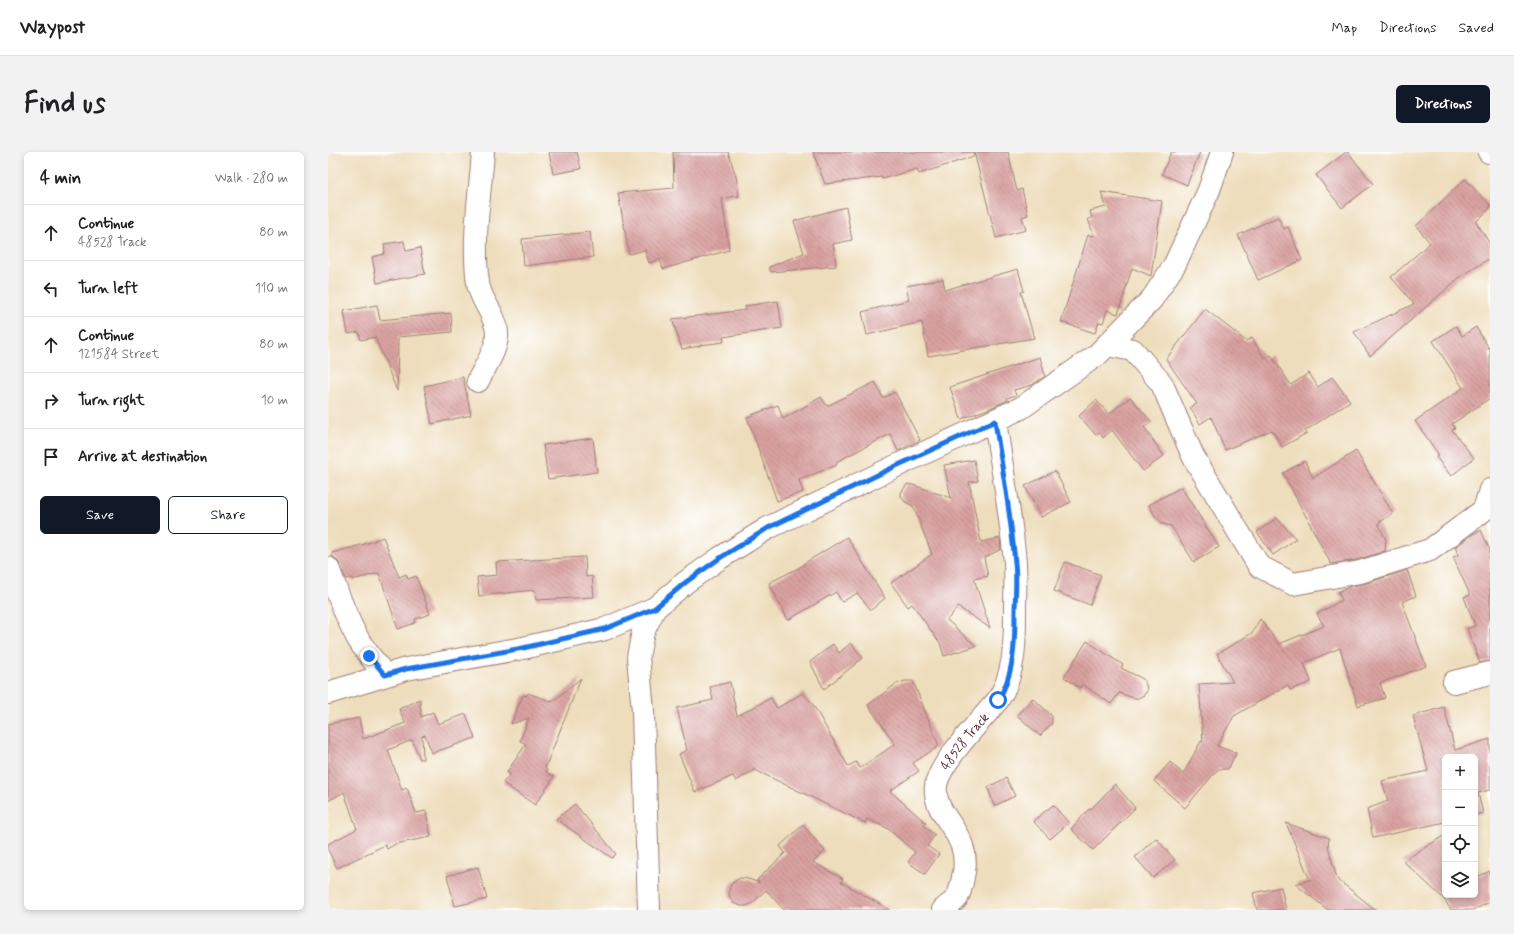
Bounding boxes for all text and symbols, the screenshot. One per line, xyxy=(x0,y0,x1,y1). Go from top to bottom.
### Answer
text: Waypost xyxy=(20,15,85,40)
text: Map xyxy=(1331,19,1357,37)
text: Directions xyxy=(1379,19,1437,37)
text: Saved xyxy=(1459,19,1494,37)
button: Directions xyxy=(1396,85,1490,123)
text: Find us xyxy=(24,86,105,123)
text: 4 min xyxy=(40,167,81,189)
text: Walk · 280 m xyxy=(215,170,288,187)
text: Continue xyxy=(78,214,134,234)
icon: ahead xyxy=(40,222,62,244)
text: 80 m xyxy=(259,224,288,241)
text: 48528 Track xyxy=(78,234,147,251)
icon: left xyxy=(40,278,62,300)
text: Turn left xyxy=(78,279,138,299)
text: 110 m xyxy=(255,280,288,297)
text: Continue xyxy=(78,326,134,346)
icon: ahead xyxy=(40,334,62,356)
text: 80 m xyxy=(259,336,288,353)
text: 121584 Street xyxy=(78,346,159,363)
icon: right xyxy=(40,390,62,412)
text: Turn right xyxy=(78,391,145,411)
text: 10 m xyxy=(261,392,288,409)
icon: arrive xyxy=(40,446,62,468)
text: Arrive at destination xyxy=(78,447,207,467)
button: Save xyxy=(40,496,160,534)
button: Share xyxy=(168,496,288,534)
route end xyxy=(360,647,378,665)
route start xyxy=(989,691,1007,709)
street label: 48528 Track xyxy=(937,709,993,773)
map controls xyxy=(1442,754,1478,898)
button: + xyxy=(1442,754,1478,790)
button: − xyxy=(1442,790,1478,826)
button: locate xyxy=(1442,826,1478,862)
button: layers xyxy=(1442,862,1478,898)

